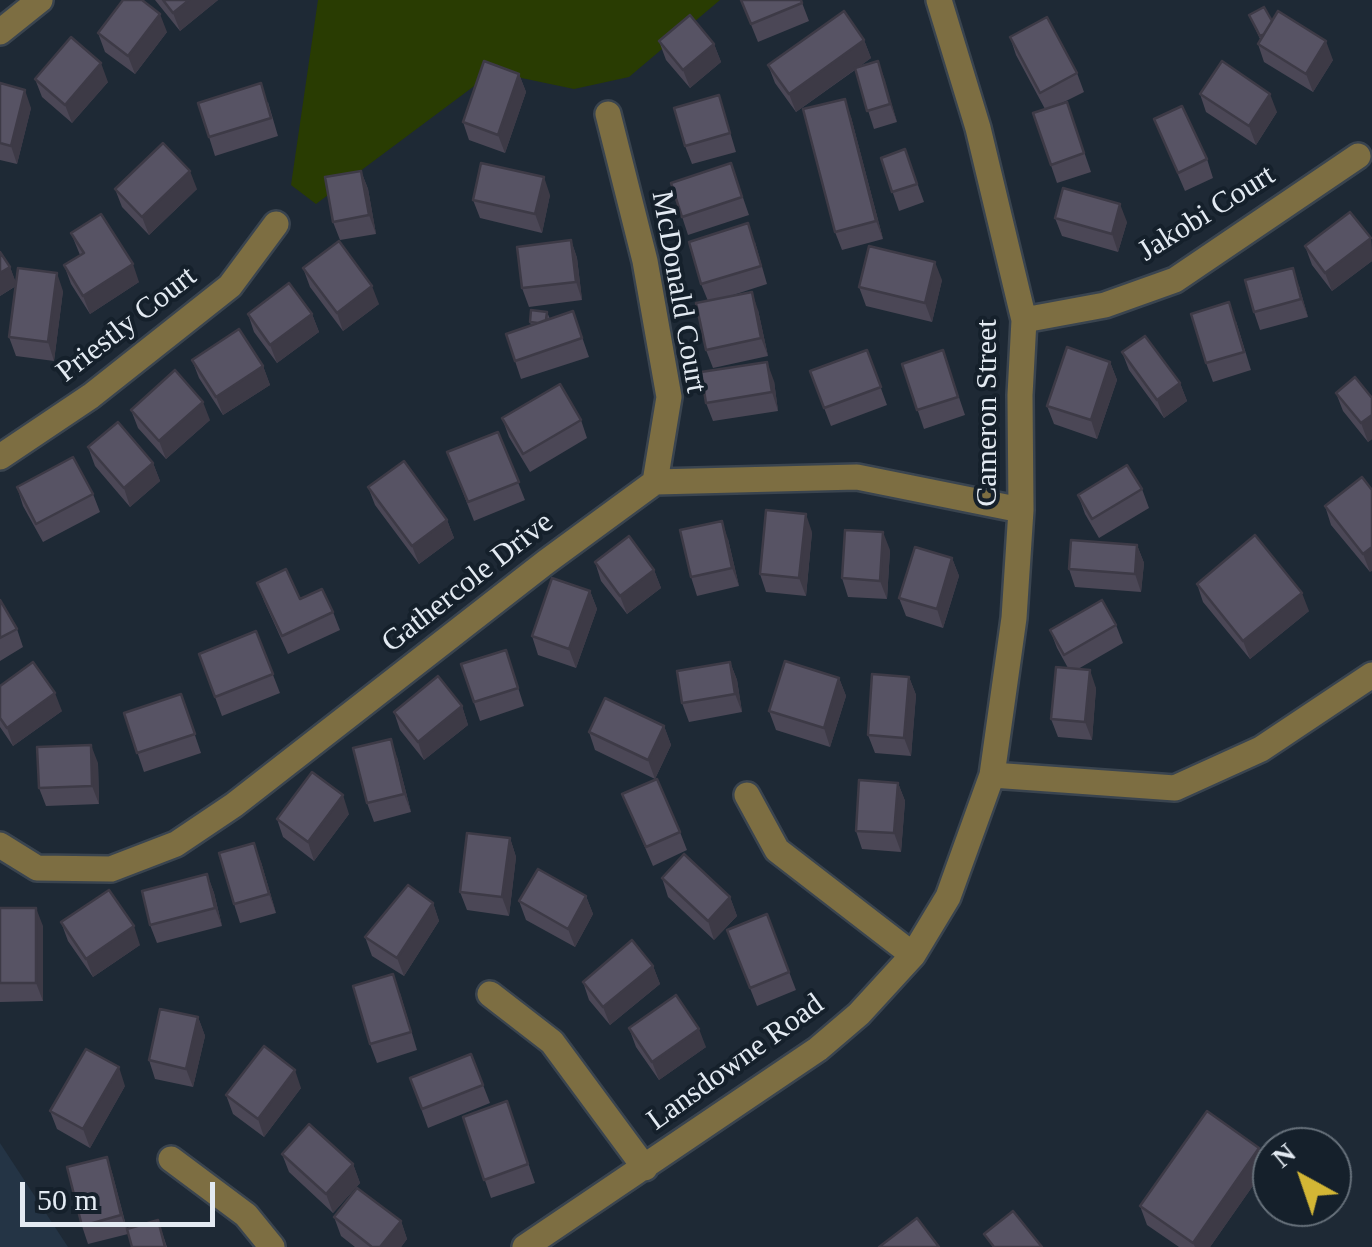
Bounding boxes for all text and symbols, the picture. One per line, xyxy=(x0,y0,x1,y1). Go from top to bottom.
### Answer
street label: Jakobi Court xyxy=(1132,158,1282,270)
street label: McDonald Court xyxy=(643,188,713,396)
street label: Priestly Court xyxy=(50,259,204,391)
street label: Cameron Street xyxy=(970,319,1006,507)
street label: Gathercole Drive xyxy=(375,505,561,661)
street label: Lansdowne Road xyxy=(641,987,831,1139)
north arrow xyxy=(1252,1127,1352,1227)
text: N xyxy=(1266,1137,1301,1174)
scale bar xyxy=(25,1162,220,1224)
text: 50 m xyxy=(37,1183,98,1216)

